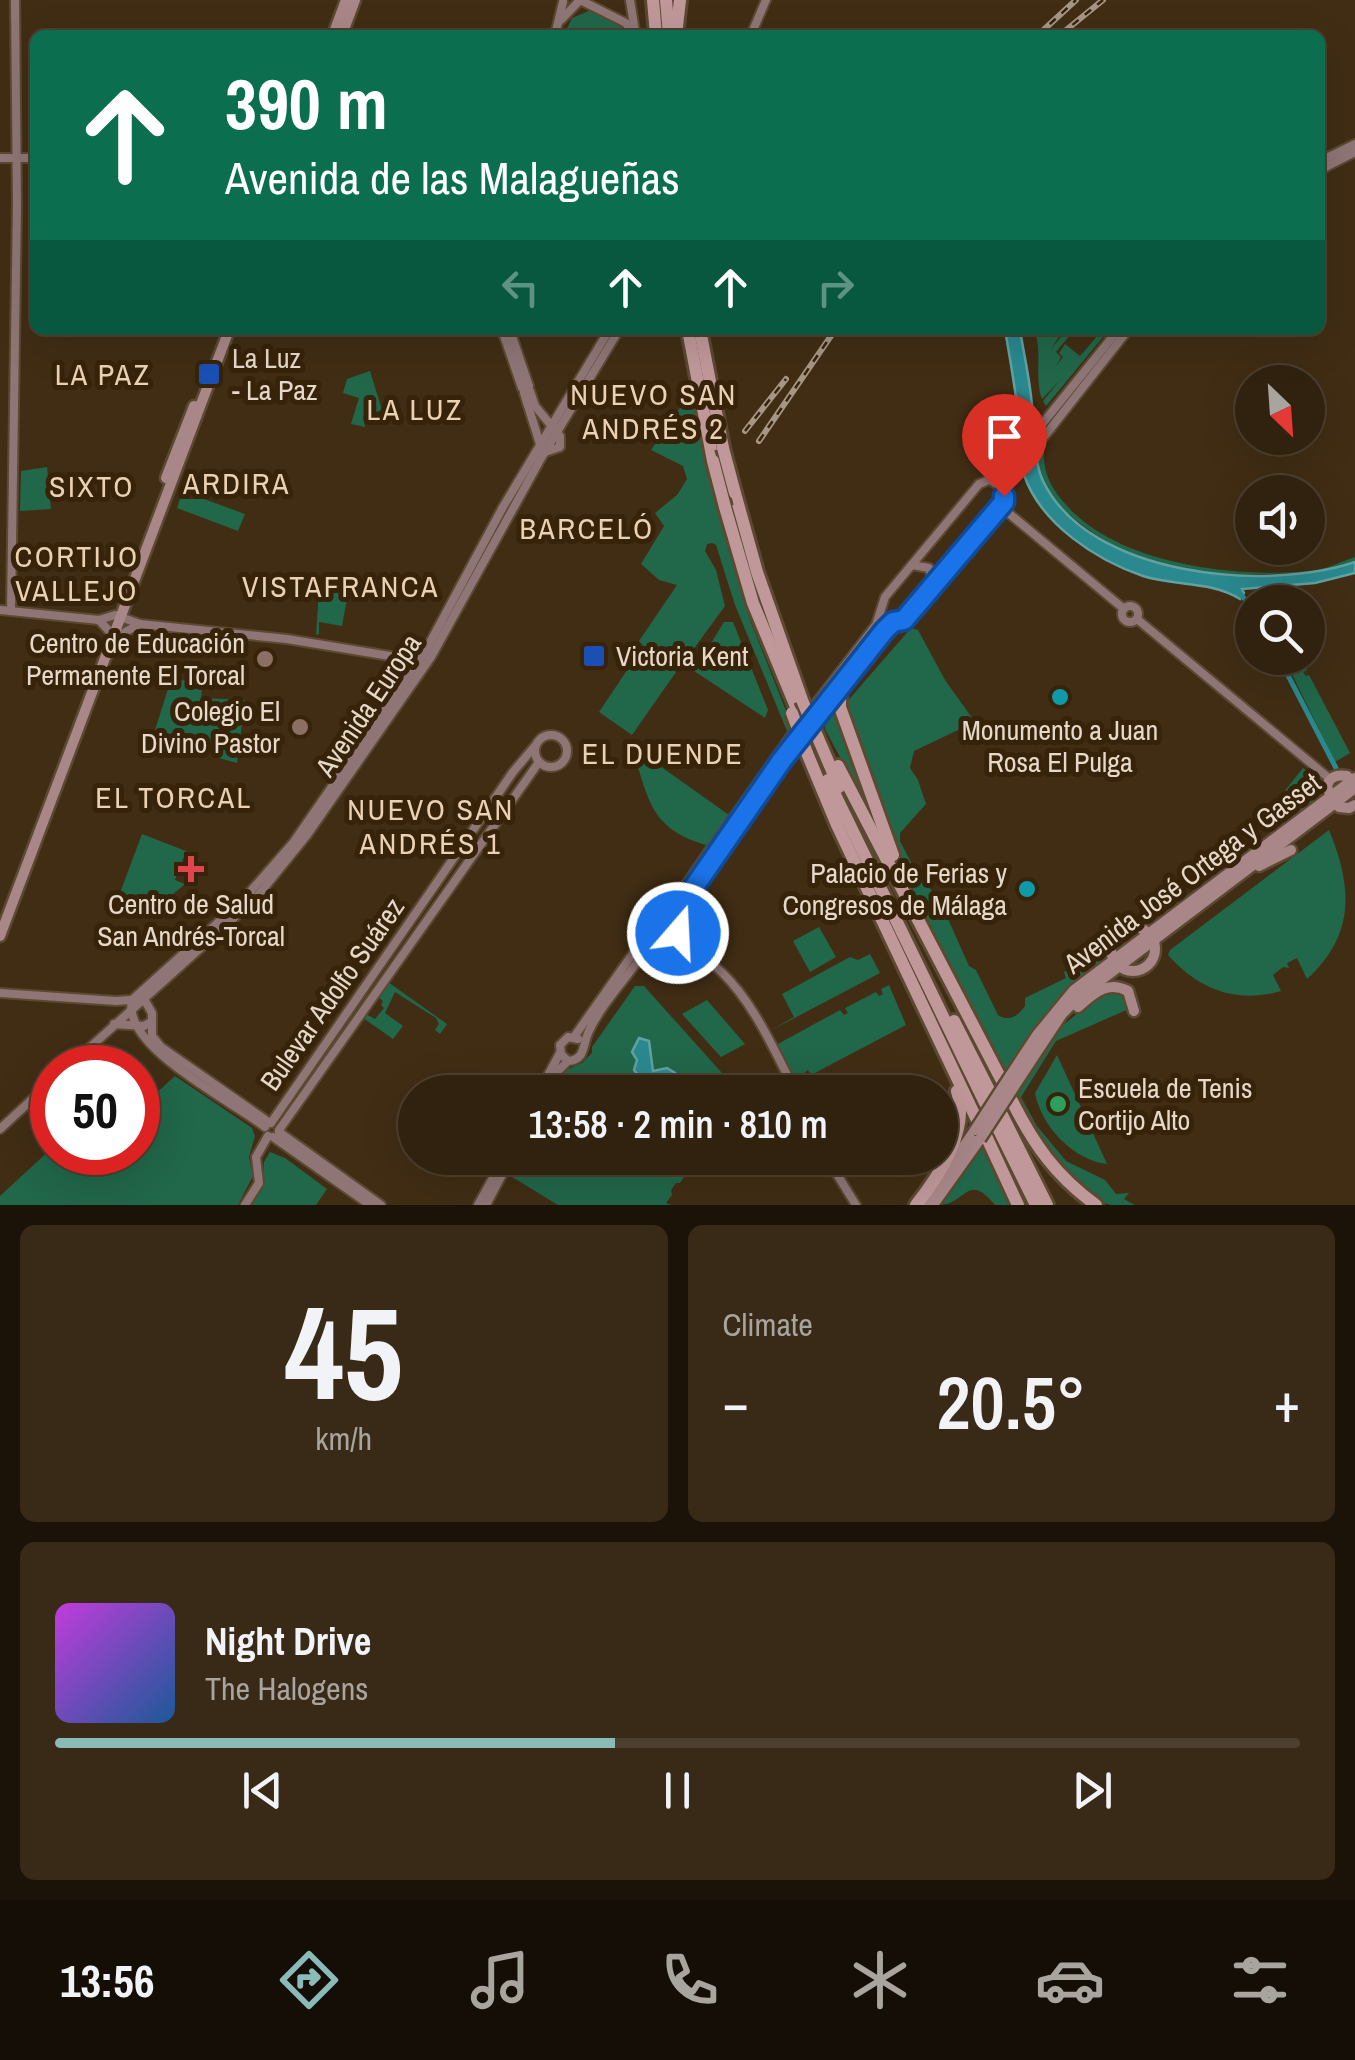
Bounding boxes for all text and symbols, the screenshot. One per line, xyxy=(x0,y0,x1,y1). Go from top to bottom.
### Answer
text: 390 m xyxy=(225,57,388,151)
icon: ahead xyxy=(60,70,190,200)
text: Avenida de las Malagueñas xyxy=(225,147,680,208)
icon: left xyxy=(493,260,548,315)
icon: ahead xyxy=(598,260,653,315)
icon: ahead xyxy=(703,260,758,315)
icon: right xyxy=(808,260,863,315)
place label: La Luz - La Paz xyxy=(232,339,318,409)
district label: LA PAZ xyxy=(55,354,151,394)
marker: La Luz - La Paz xyxy=(196,361,222,387)
north arrow xyxy=(1235,365,1325,455)
map controls xyxy=(1235,365,1325,675)
district label: NUEVO SAN ANDRÉS 2 xyxy=(570,374,738,448)
district label: LA LUZ xyxy=(366,389,464,429)
pin xyxy=(962,394,1047,497)
icon: arrive xyxy=(977,409,1032,464)
district label: ARDIRA xyxy=(182,463,291,503)
district label: SIXTO xyxy=(49,466,135,506)
button: sound xyxy=(1235,475,1325,565)
district label: BARCELÓ xyxy=(519,508,655,548)
district label: CORTIJO VALLEJO xyxy=(14,536,140,610)
district label: VISTAFRANCA xyxy=(242,566,440,606)
button: search xyxy=(1235,585,1325,675)
place label: Centro de Educación Permanente El Torcal xyxy=(26,624,245,694)
street label: Avenida Europa xyxy=(306,626,430,785)
place label: Victoria Kent xyxy=(616,637,748,675)
marker: Victoria Kent xyxy=(581,643,607,669)
marker: Centro de Educación Permanente El Torcal xyxy=(254,648,276,670)
marker: Monumento a Juan Rosa El Pulga xyxy=(1049,686,1071,708)
place label: Colegio El Divino Pastor xyxy=(141,692,280,762)
place label: Monumento a Juan Rosa El Pulga xyxy=(962,711,1158,781)
marker: Colegio El Divino Pastor xyxy=(289,716,311,738)
district label: EL DUENDE xyxy=(582,733,744,773)
street label: Avenida José Ortega y Gasset xyxy=(1055,764,1328,983)
district label: EL TORCAL xyxy=(95,777,253,817)
district label: NUEVO SAN ANDRÉS 1 xyxy=(347,789,515,863)
place label: Palacio de Ferias y Congresos de Málaga xyxy=(782,854,1008,924)
marker: Centro de Salud San Andrés-Torcal xyxy=(178,856,204,882)
marker: Palacio de Ferias y Congresos de Málaga xyxy=(1016,878,1038,900)
position arrow xyxy=(626,881,730,985)
place label: Centro de Salud San Andrés-Torcal xyxy=(97,885,285,955)
street label: Bulevar Adolfo Suárez xyxy=(251,890,413,1098)
speed limit sign: 50 xyxy=(30,1045,160,1175)
place label: Escuela de Tenis Cortijo Alto xyxy=(1078,1069,1252,1139)
marker: Escuela de Tenis Cortijo Alto xyxy=(1047,1093,1069,1115)
text: 13:58 · 2 min · 810 m xyxy=(528,1099,828,1150)
text: 45 xyxy=(284,1264,403,1440)
text: Climate xyxy=(723,1303,813,1346)
text: 20.5° xyxy=(936,1351,1086,1452)
text: − xyxy=(723,1365,749,1439)
text: + xyxy=(1274,1365,1300,1439)
text: km/h xyxy=(315,1417,372,1460)
text: Night Drive xyxy=(205,1616,371,1667)
text: The Halogens xyxy=(205,1667,368,1710)
icon: previous xyxy=(235,1763,290,1818)
icon: pause xyxy=(650,1763,705,1818)
icon: next xyxy=(1065,1763,1120,1818)
icon: directions xyxy=(274,1945,344,2015)
icon: music xyxy=(465,1945,535,2015)
icon: phone xyxy=(655,1945,725,2015)
icon: climate xyxy=(845,1945,915,2015)
icon: car xyxy=(1035,1945,1105,2015)
icon: filters xyxy=(1225,1945,1295,2015)
text: 13:56 xyxy=(60,1950,154,2011)

